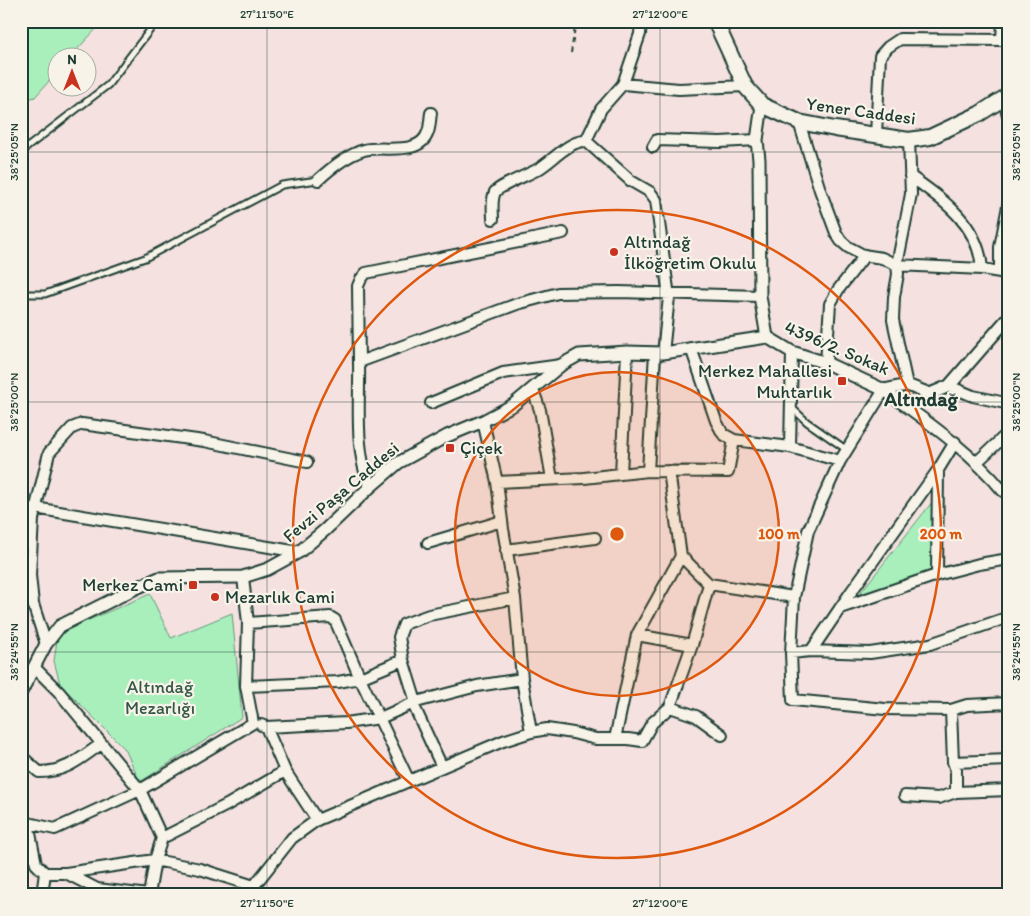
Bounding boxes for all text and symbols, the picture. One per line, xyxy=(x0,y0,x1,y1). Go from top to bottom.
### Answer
text: 27°11'50"E xyxy=(240,7,294,21)
text: 27°12'00"E xyxy=(632,7,688,21)
north arrow xyxy=(48,48,98,98)
text: N xyxy=(67,51,77,68)
street label: Yener Caddesi xyxy=(805,92,917,130)
text: 38°25'05"N xyxy=(7,123,21,181)
text: 38°25'05"N xyxy=(1009,123,1023,181)
place label: Altındağ İlköğretim Okulu xyxy=(624,231,757,274)
marker: Altındağ İlköğretim Okulu xyxy=(608,246,620,258)
street label: 4396/2. Sokak xyxy=(781,316,893,380)
place label: Merkez Mahallesi Muhtarlık xyxy=(698,360,833,403)
text: 38°25'00"N xyxy=(7,373,21,431)
text: 38°25'00"N xyxy=(1009,373,1023,431)
marker: Merkez Mahallesi Muhtarlık xyxy=(836,375,848,387)
district label: Altındağ xyxy=(883,387,959,412)
street label: Fevzi Paşa Caddesi xyxy=(278,437,404,547)
place label: Çiçek xyxy=(460,437,503,459)
marker: Çiçek xyxy=(444,442,456,454)
centre of rings xyxy=(608,525,626,543)
text: 100 m xyxy=(758,525,800,543)
text: 200 m xyxy=(920,525,963,543)
place label: Merkez Cami xyxy=(82,574,183,596)
marker: Merkez Cami xyxy=(187,579,199,591)
place label: Mezarlık Cami xyxy=(225,586,335,608)
marker: Mezarlık Cami xyxy=(209,591,221,603)
text: 38°24'55"N xyxy=(7,623,21,681)
text: 38°24'55"N xyxy=(1009,623,1023,681)
park label: Altındağ Mezarlığı xyxy=(125,676,195,719)
text: 27°11'50"E xyxy=(240,896,294,910)
text: 27°12'00"E xyxy=(632,896,688,910)

